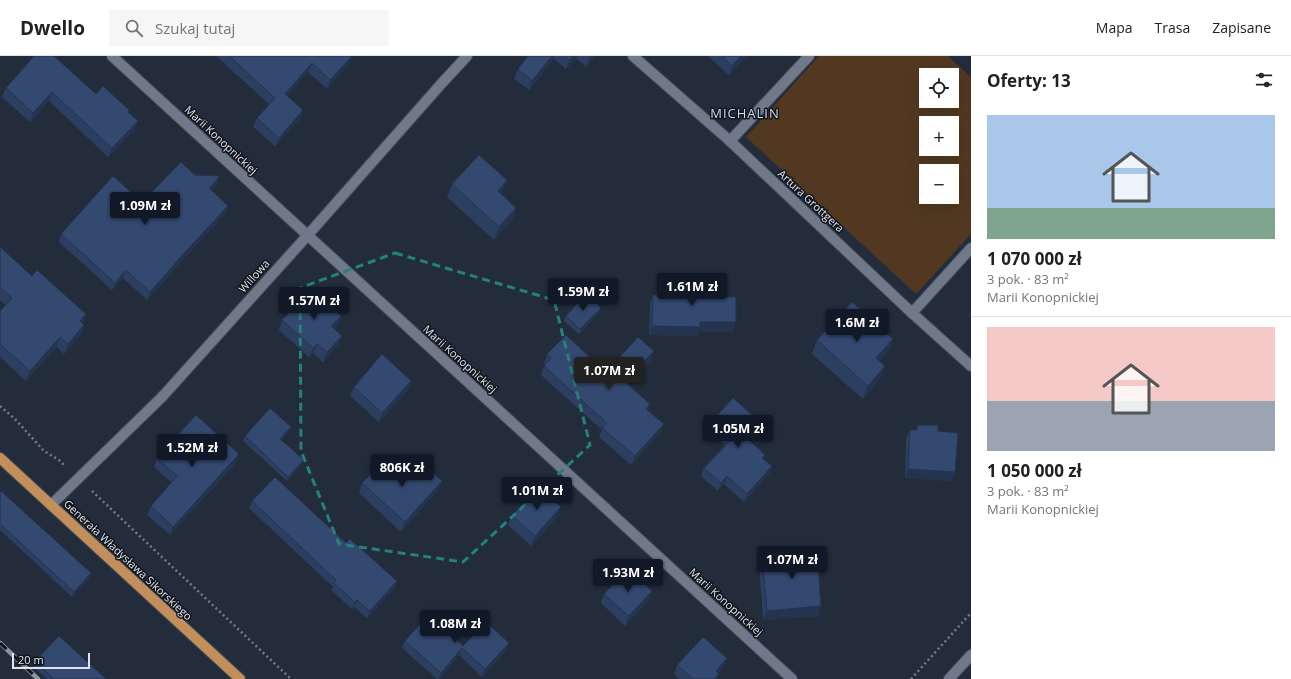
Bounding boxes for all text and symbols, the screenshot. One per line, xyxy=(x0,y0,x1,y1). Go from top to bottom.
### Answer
search box xyxy=(109,10,389,46)
text: Dwello xyxy=(20,15,85,41)
icon: search xyxy=(123,17,145,39)
text: Szukaj tutaj xyxy=(155,18,235,38)
text: Mapa xyxy=(1096,18,1133,37)
text: Trasa xyxy=(1155,18,1190,37)
text: Zapisane xyxy=(1212,18,1271,37)
map controls xyxy=(919,68,959,204)
button: locate xyxy=(919,68,959,108)
text: Oferty: 13 xyxy=(987,69,1071,92)
icon: filters xyxy=(1253,69,1275,91)
street label: Marii Konopnickiej xyxy=(182,102,261,177)
district label: MICHALIN xyxy=(710,104,780,122)
button: + xyxy=(919,116,959,156)
icon: home xyxy=(1095,141,1167,213)
button: − xyxy=(919,164,959,204)
street label: Artura Grottgera xyxy=(775,166,848,235)
pin: 1.09M zł xyxy=(104,192,186,226)
text: 1.09M zł xyxy=(119,196,171,214)
text: 1 070 000 zł xyxy=(987,247,1082,270)
street label: Willowa xyxy=(235,256,273,295)
text: 3 pok. · 83 m² xyxy=(987,270,1069,288)
pin: 1.61M zł xyxy=(651,273,733,307)
text: 1.61M zł xyxy=(666,277,718,295)
pin: 1.59M zł xyxy=(542,278,624,312)
text: 1.59M zł xyxy=(557,282,609,300)
pin: 1.57M zł xyxy=(273,287,355,321)
text: Marii Konopnickiej xyxy=(987,288,1099,306)
text: 1.57M zł xyxy=(288,291,340,309)
pin: 1.6M zł xyxy=(820,309,894,343)
text: 1.6M zł xyxy=(835,313,879,331)
street label: Marii Konopnickiej xyxy=(420,321,501,396)
icon: home xyxy=(1095,353,1167,425)
pin: 1.07M zł xyxy=(568,357,650,391)
text: 1.07M zł xyxy=(583,361,635,379)
pin: 1.05M zł xyxy=(697,415,779,449)
text: 1.05M zł xyxy=(712,419,764,437)
pin: 1.52M zł xyxy=(151,434,233,468)
text: 1.52M zł xyxy=(166,438,218,456)
pin: 806K zł xyxy=(365,454,439,488)
text: 806K zł xyxy=(380,458,424,476)
text: 1 050 000 zł xyxy=(987,459,1082,482)
pin: 1.01M zł xyxy=(496,477,578,511)
text: 1.01M zł xyxy=(511,481,563,499)
text: 3 pok. · 83 m² xyxy=(987,482,1069,500)
street label: Generała Władysława Sikorskiego xyxy=(61,496,196,624)
text: Marii Konopnickiej xyxy=(987,500,1099,518)
pin: 1.07M zł xyxy=(751,546,833,580)
text: 1.07M zł xyxy=(766,550,818,568)
pin: 1.93M zł xyxy=(587,559,669,593)
text: 1.93M zł xyxy=(602,563,654,581)
street label: Marii Konopnickiej xyxy=(686,564,767,639)
pin: 1.08M zł xyxy=(414,610,496,644)
text: 1.08M zł xyxy=(429,614,481,632)
scale bar xyxy=(12,651,90,670)
text: 20 m xyxy=(18,652,44,667)

